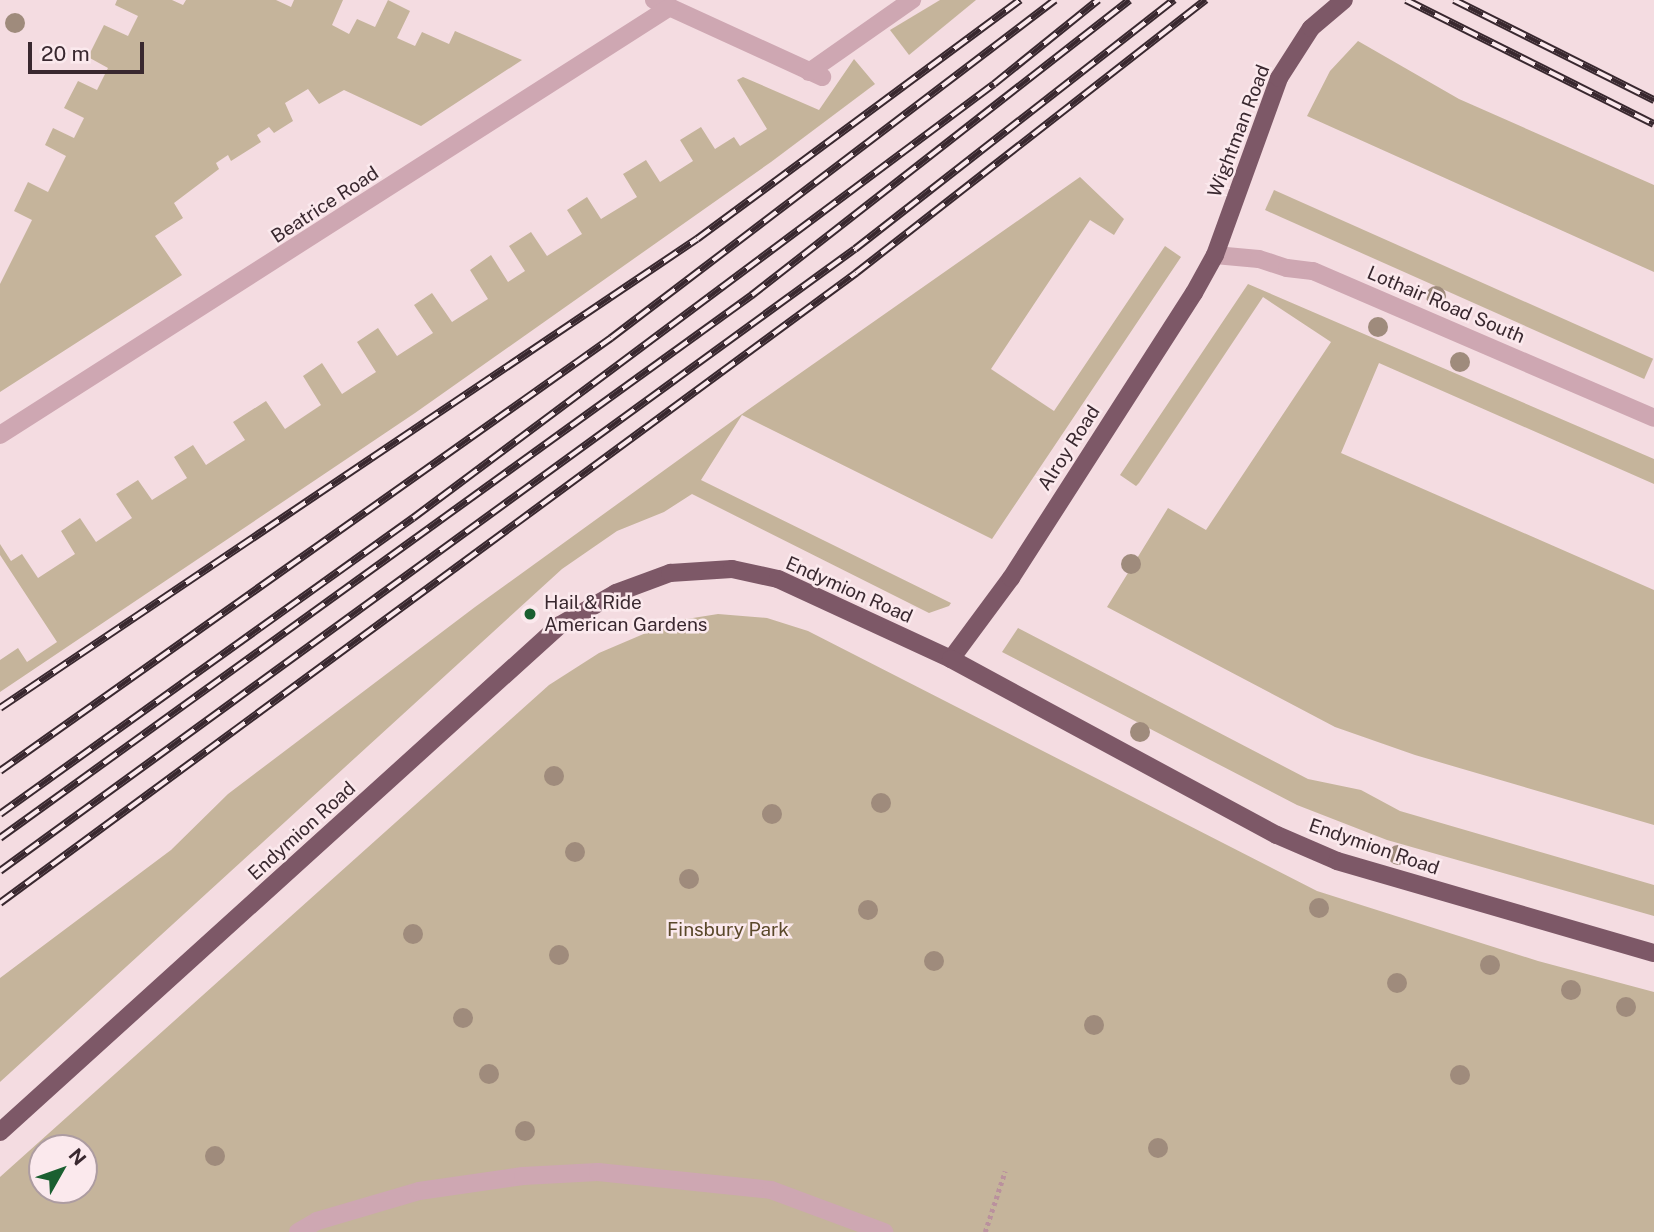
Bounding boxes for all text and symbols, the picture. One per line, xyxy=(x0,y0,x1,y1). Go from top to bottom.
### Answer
scale bar xyxy=(32,28,147,72)
text: 20 m xyxy=(41,41,90,66)
street label: Wightman Road xyxy=(1203,62,1275,200)
street label: Beatrice Road xyxy=(267,162,383,248)
street label: Lothair Road South xyxy=(1364,261,1528,349)
street label: Alroy Road xyxy=(1033,401,1105,495)
street label: Endymion Road xyxy=(782,552,916,628)
place label: Hail & Ride American Gardens xyxy=(544,592,707,636)
marker: Hail & Ride American Gardens xyxy=(522,606,538,622)
street label: Endymion Road xyxy=(244,777,360,885)
street label: Endymion Road xyxy=(1306,814,1442,880)
park label: Finsbury Park xyxy=(667,919,789,941)
north arrow xyxy=(28,1134,98,1204)
text: N xyxy=(64,1144,91,1170)

